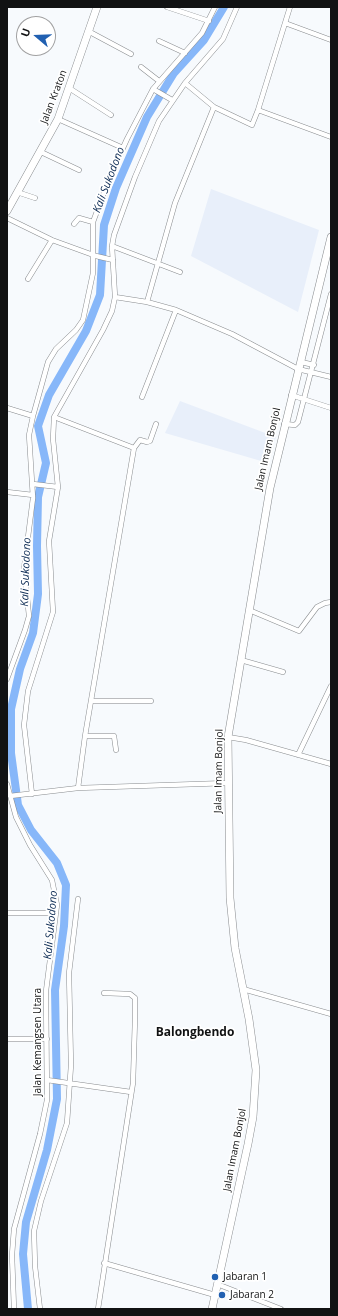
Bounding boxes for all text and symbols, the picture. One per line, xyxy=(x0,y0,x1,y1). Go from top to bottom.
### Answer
north arrow xyxy=(16,16,56,56)
text: U xyxy=(17,26,34,39)
street label: Jalan Kraton xyxy=(38,68,70,126)
water label: Kali Sukodono xyxy=(90,145,128,215)
street label: Jalan Imam Bonjol xyxy=(253,407,283,491)
water label: Kali Sukodono xyxy=(18,537,34,607)
street label: Jalan Imam Bonjol xyxy=(212,729,226,813)
water label: Kali Sukodono xyxy=(41,890,61,960)
street label: Jalan Kemangsen Utara xyxy=(32,988,44,1096)
district label: Balongbendo xyxy=(156,1026,234,1040)
street label: Jalan Imam Bonjol xyxy=(221,1108,249,1192)
place label: Jabaran 1 xyxy=(223,1271,267,1283)
marker: Jabaran 1 xyxy=(210,1272,220,1282)
place label: Jabaran 2 xyxy=(230,1289,274,1301)
marker: Jabaran 2 xyxy=(217,1290,227,1300)

